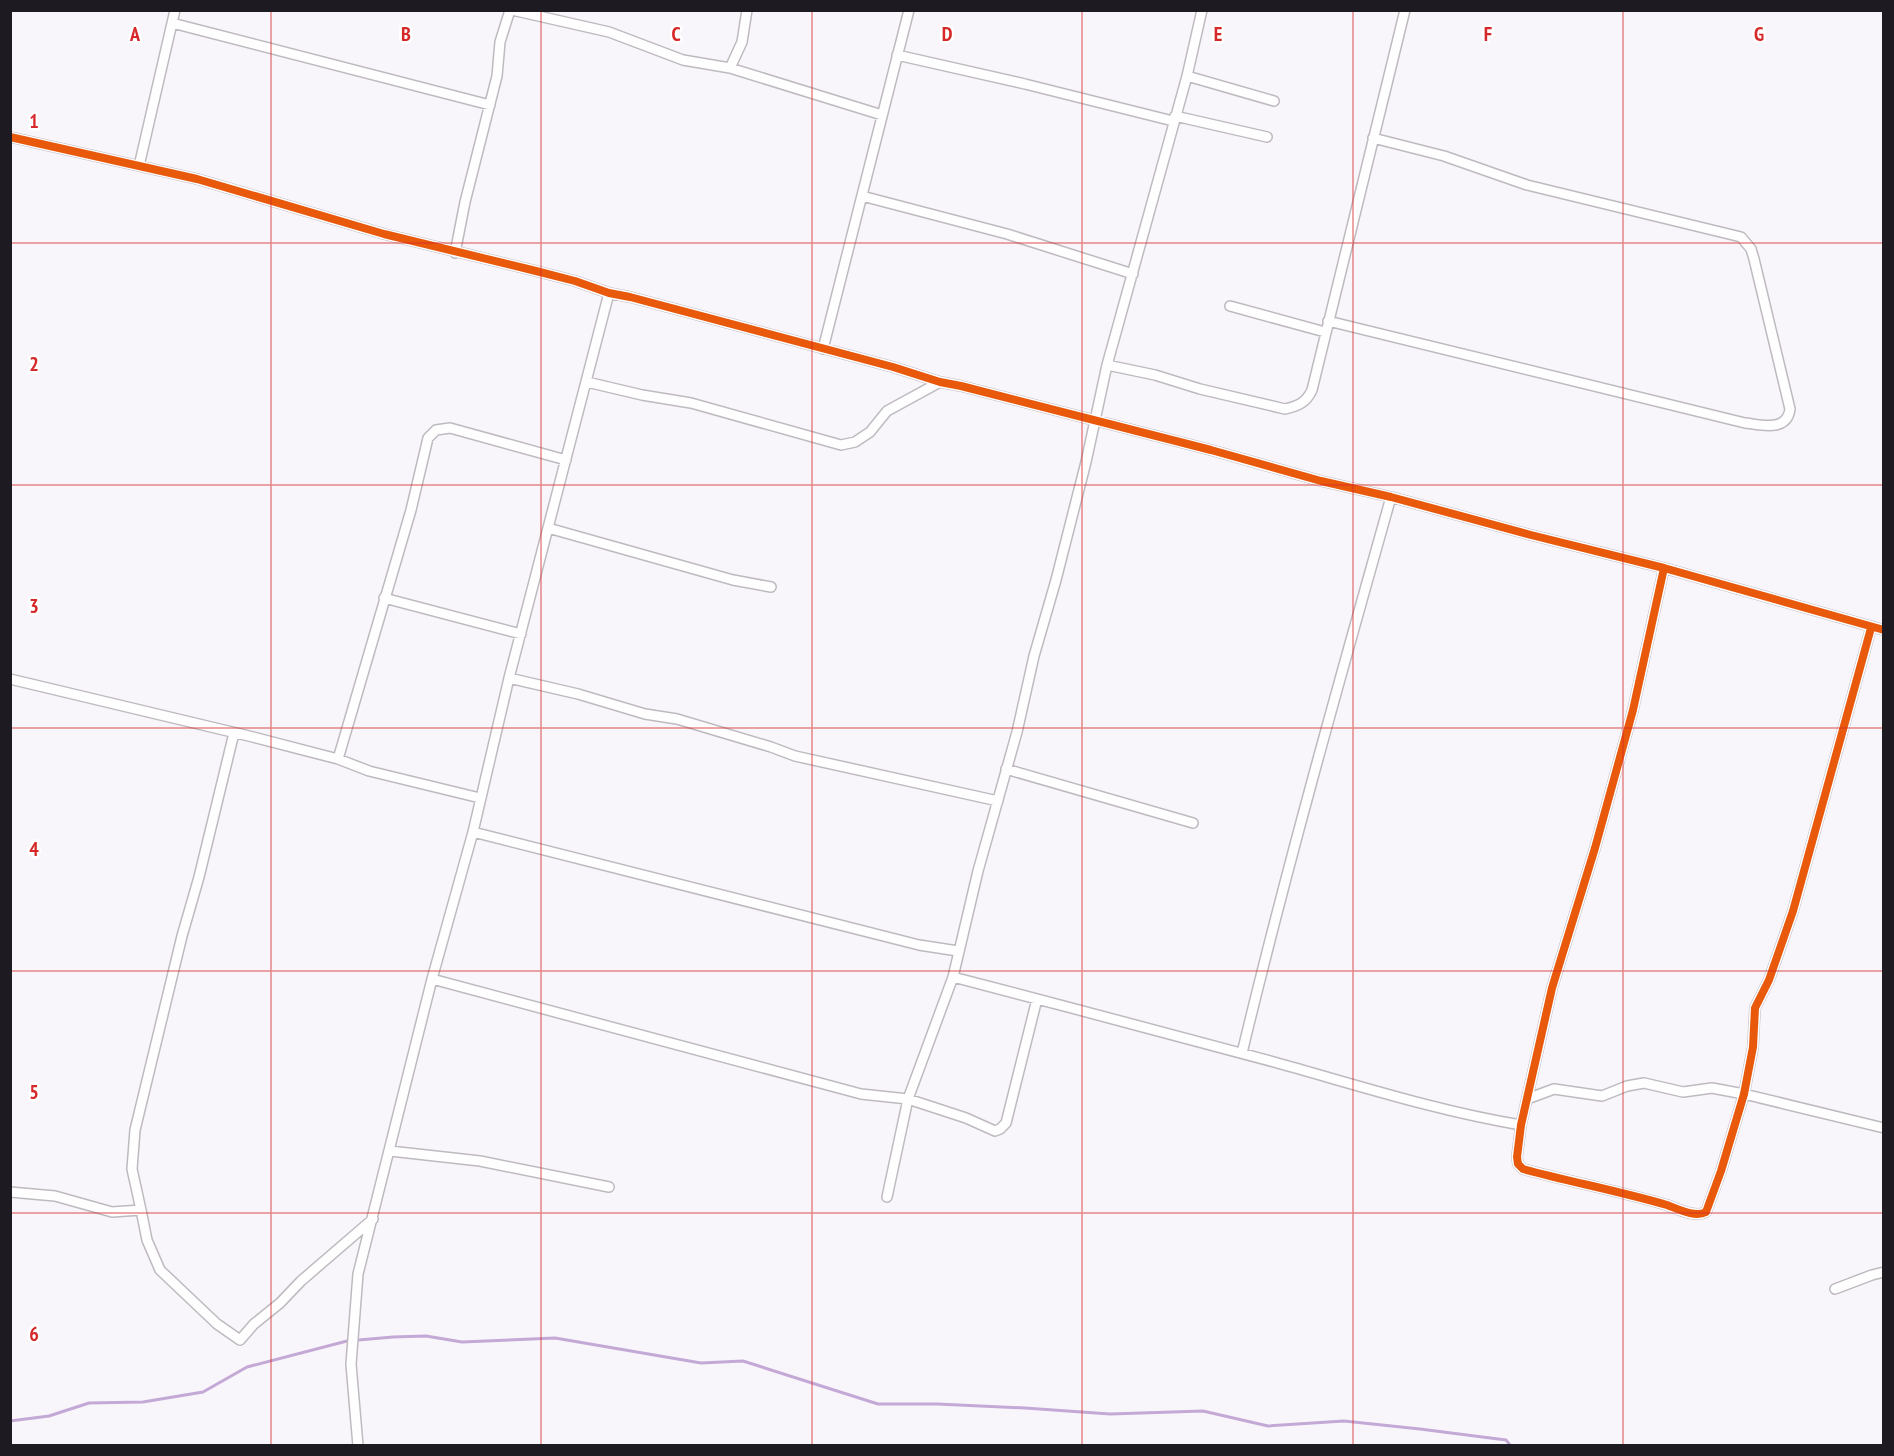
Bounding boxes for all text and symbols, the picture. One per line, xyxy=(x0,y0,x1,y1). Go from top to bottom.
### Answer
text: A xyxy=(129,21,141,47)
text: B xyxy=(401,21,411,47)
text: C xyxy=(671,21,681,47)
text: D xyxy=(942,21,953,47)
text: E xyxy=(1214,21,1222,47)
text: F xyxy=(1484,21,1492,47)
text: G xyxy=(1754,21,1764,47)
text: 1 xyxy=(29,108,39,134)
text: 2 xyxy=(29,351,39,377)
text: 3 xyxy=(29,593,39,619)
text: 4 xyxy=(29,836,39,862)
text: 5 xyxy=(29,1079,39,1105)
text: 6 xyxy=(29,1321,39,1347)

